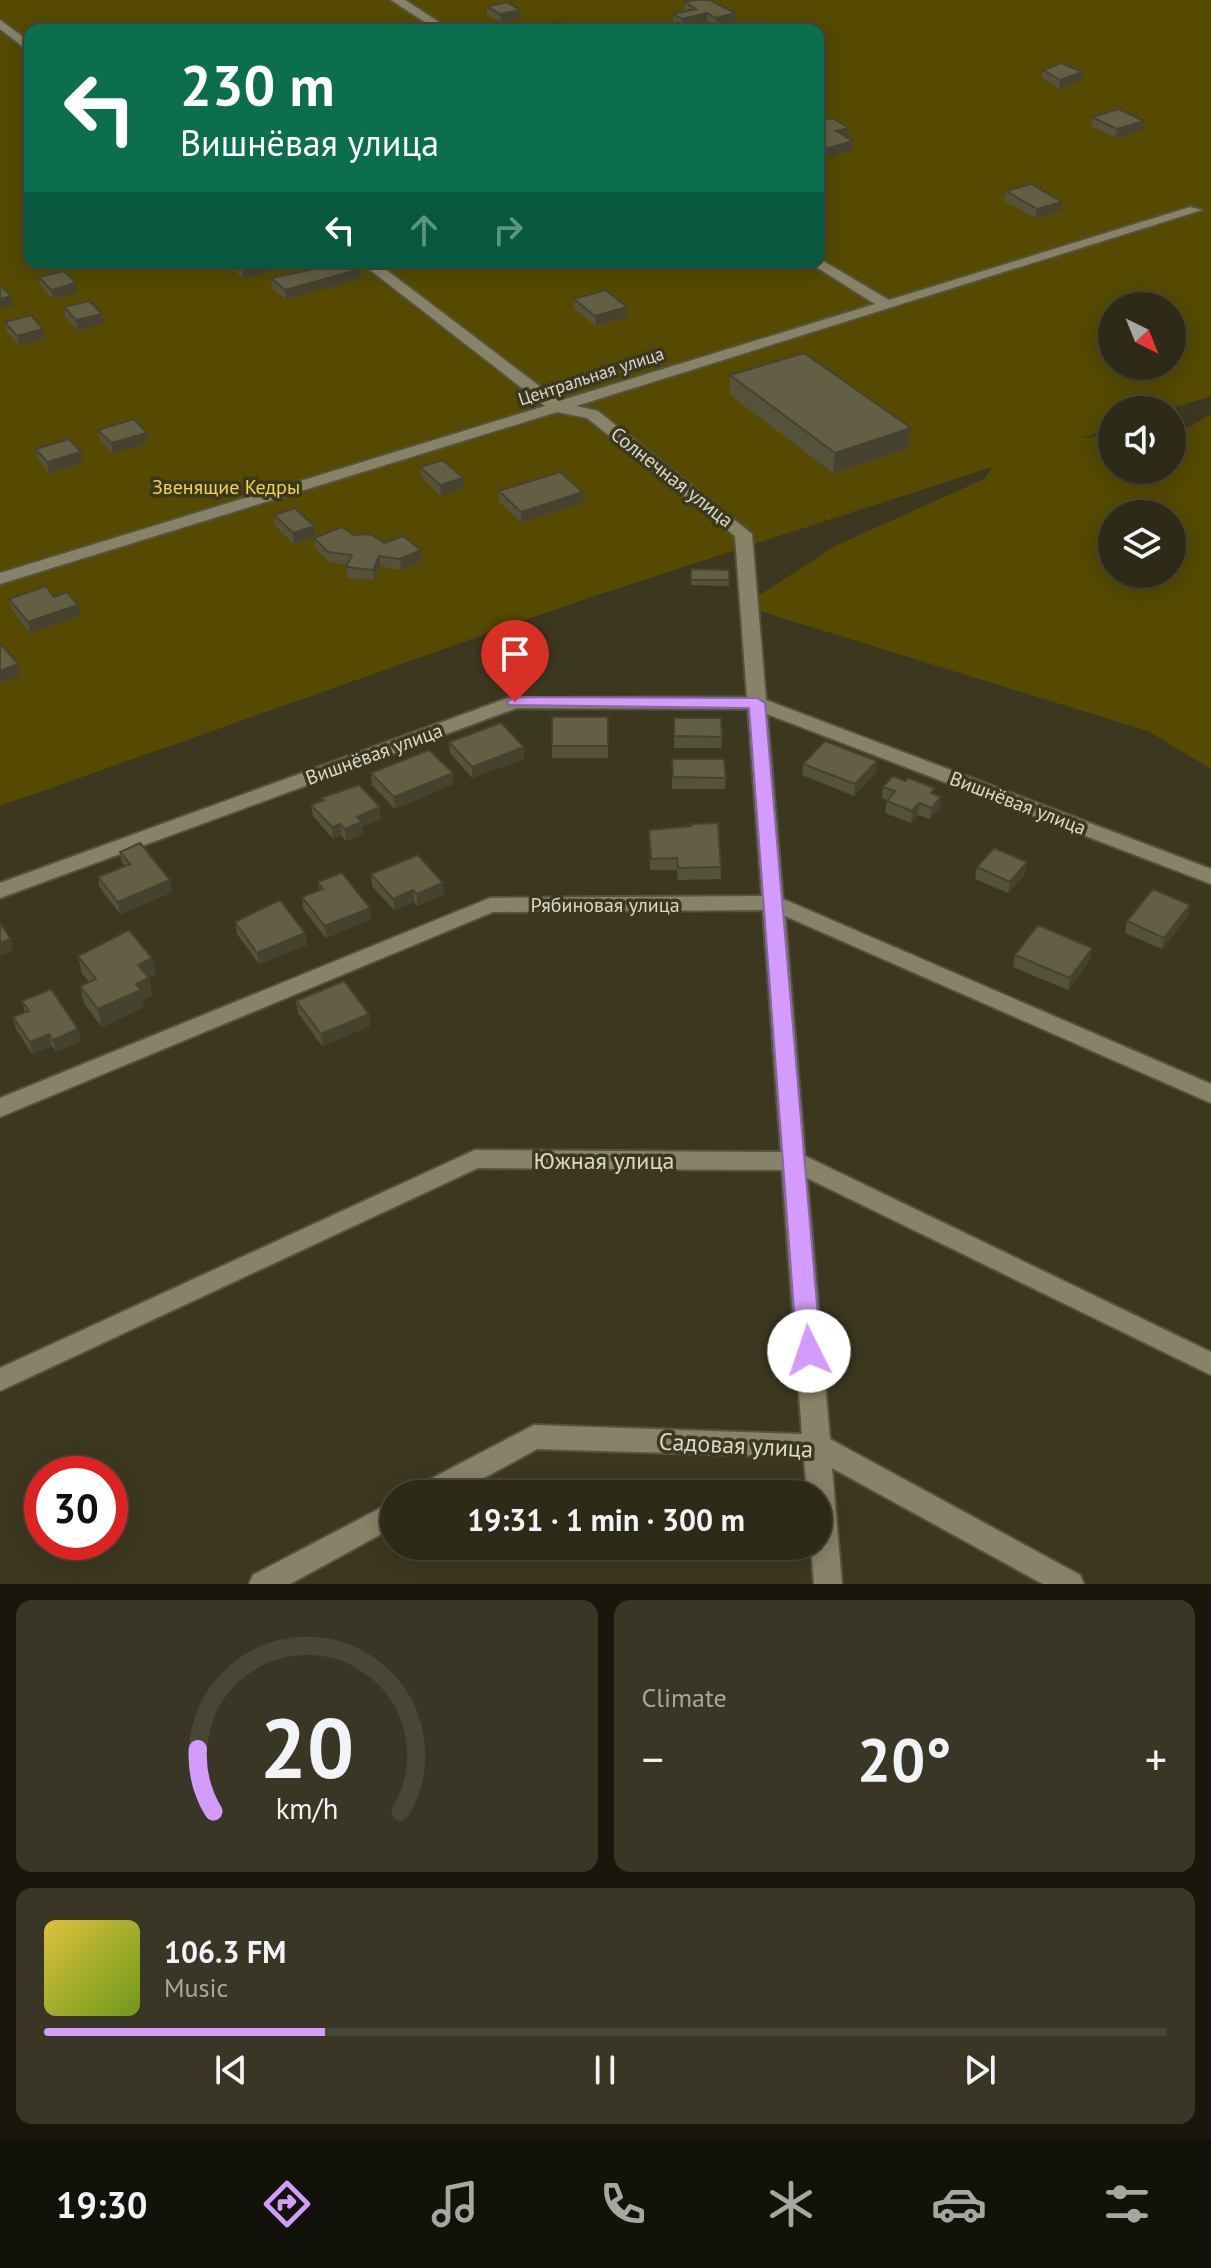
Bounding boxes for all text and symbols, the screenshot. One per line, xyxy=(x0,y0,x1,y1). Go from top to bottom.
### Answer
text: 230 m xyxy=(180,49,335,121)
icon: left xyxy=(48,56,152,160)
text: Вишнёвая улица xyxy=(180,119,439,166)
icon: left xyxy=(318,208,362,252)
icon: ahead xyxy=(402,208,446,252)
icon: right xyxy=(486,208,530,252)
north arrow xyxy=(1098,292,1186,380)
map controls xyxy=(1098,292,1186,588)
street label: Центральная улица xyxy=(515,342,667,410)
button: sound xyxy=(1098,396,1186,484)
street label: Солнечная улица xyxy=(605,421,739,533)
park label: Звенящие Кедры xyxy=(152,474,300,500)
button: layers xyxy=(1098,500,1186,588)
pin xyxy=(481,620,549,702)
icon: arrive xyxy=(493,632,537,676)
street label: Вишнёвая улица xyxy=(302,717,446,791)
street label: Вишнёвая улица xyxy=(946,765,1090,841)
street label: Рябиновая улица xyxy=(530,892,680,918)
street label: Южная улица xyxy=(534,1145,675,1176)
position arrow xyxy=(767,1309,851,1393)
street label: Садовая улица xyxy=(658,1425,814,1465)
speed limit sign: 30 xyxy=(24,1456,128,1560)
text: 19:31 · 1 min · 300 m xyxy=(467,1500,745,1539)
text: Climate xyxy=(642,1681,727,1714)
text: 20 xyxy=(260,1693,354,1801)
text: 20° xyxy=(857,1720,951,1798)
text: − xyxy=(642,1730,664,1787)
text: + xyxy=(1145,1730,1167,1787)
text: km/h xyxy=(275,1790,338,1827)
text: 106.3 FM xyxy=(164,1932,286,1971)
text: Music xyxy=(164,1971,228,2004)
icon: previous xyxy=(209,2048,253,2092)
icon: pause xyxy=(583,2048,627,2092)
icon: next xyxy=(958,2048,1002,2092)
icon: directions xyxy=(259,2176,315,2232)
icon: music xyxy=(427,2176,483,2232)
icon: phone xyxy=(595,2176,651,2232)
icon: climate xyxy=(763,2176,819,2232)
icon: car xyxy=(931,2176,987,2232)
icon: filters xyxy=(1099,2176,1155,2232)
text: 19:30 xyxy=(56,2181,147,2228)

